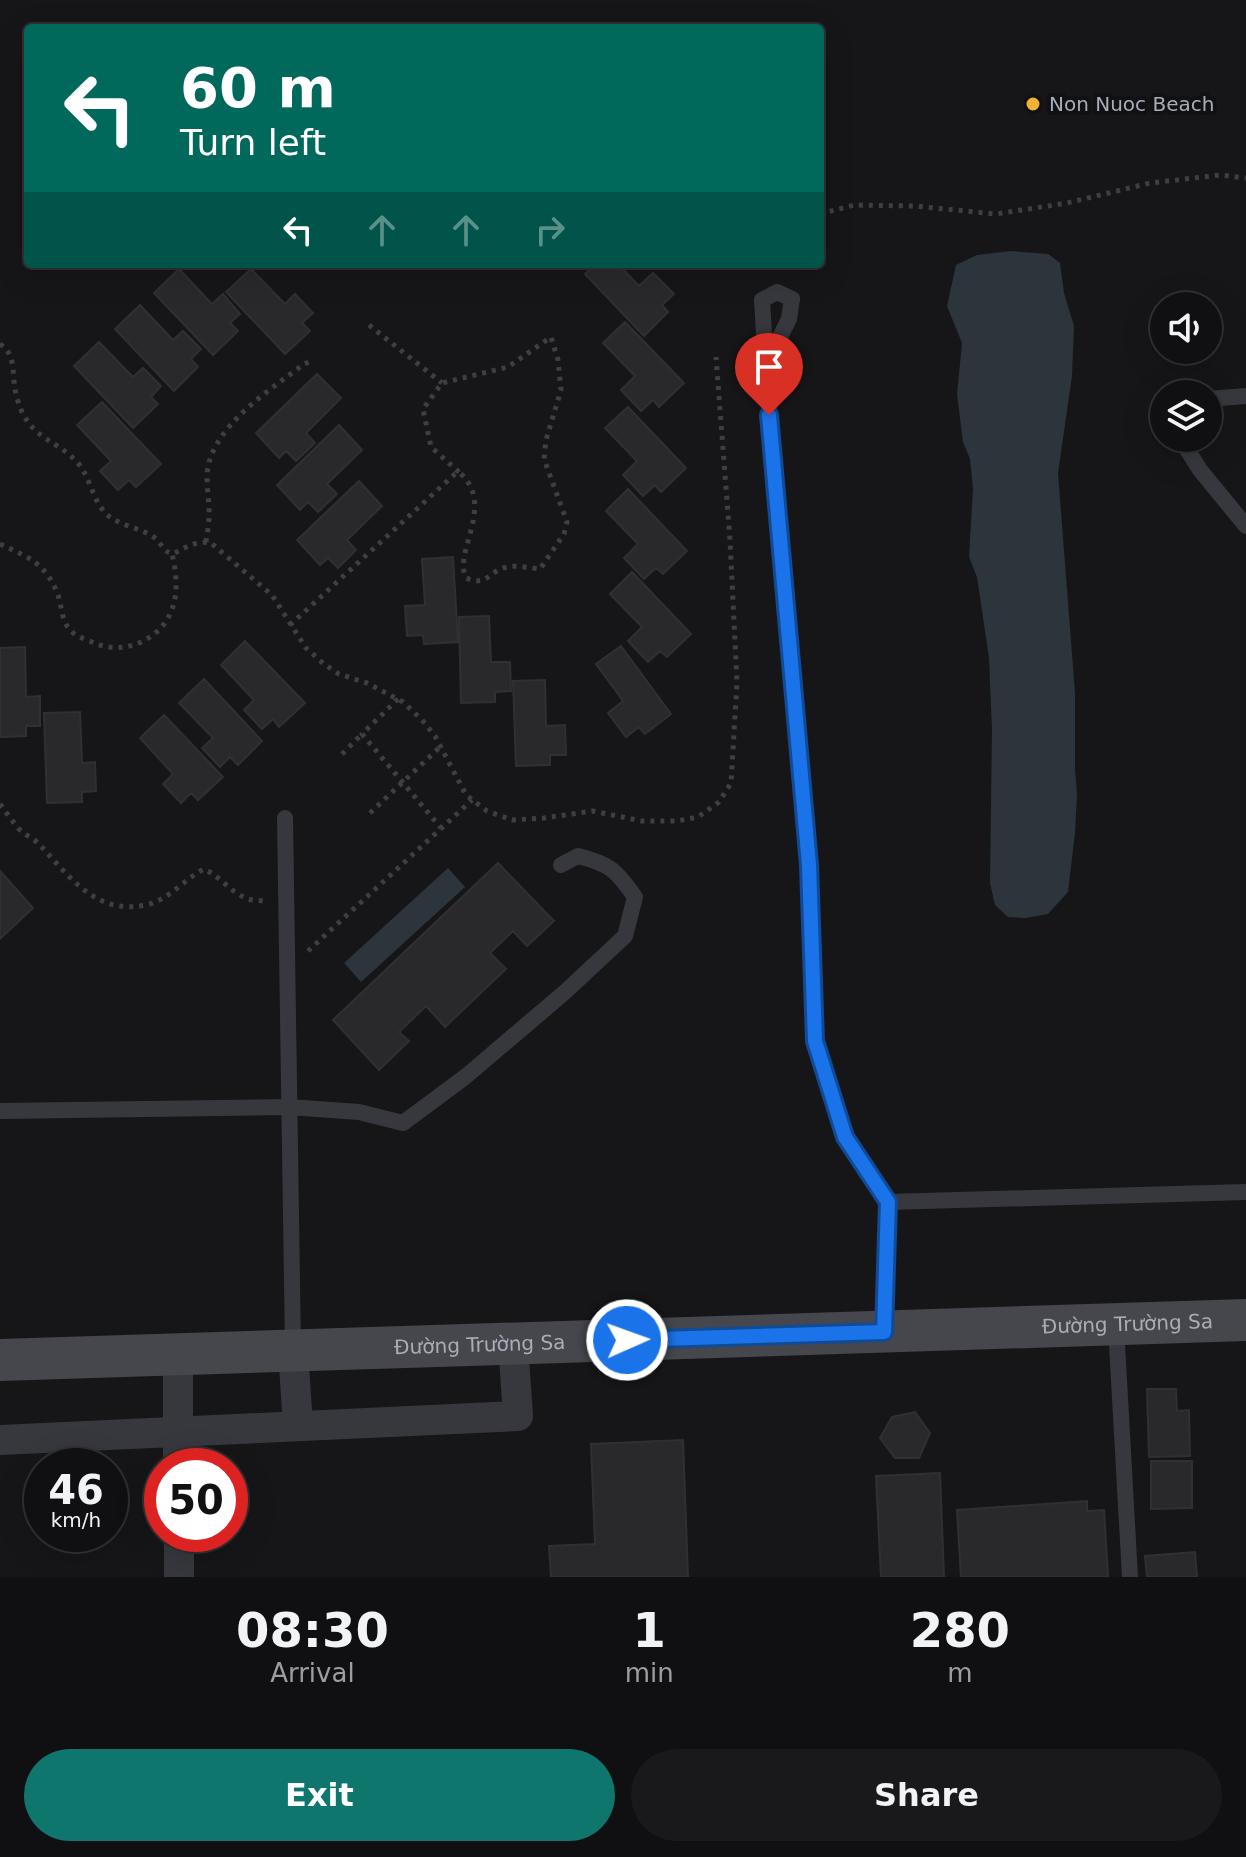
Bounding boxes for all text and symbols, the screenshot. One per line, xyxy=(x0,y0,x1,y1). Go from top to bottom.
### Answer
text: 60 m xyxy=(180,55,336,120)
icon: left xyxy=(48,56,152,160)
place label: Non Nuoc Beach xyxy=(1049,92,1214,116)
marker: Non Nuoc Beach xyxy=(1024,95,1042,113)
text: Turn left xyxy=(180,122,326,163)
icon: left xyxy=(276,208,320,252)
icon: ahead xyxy=(360,208,404,252)
icon: ahead xyxy=(444,208,488,252)
icon: right xyxy=(528,208,572,252)
map controls xyxy=(1150,292,1222,452)
button: sound xyxy=(1150,292,1222,364)
pin xyxy=(735,333,803,415)
icon: arrive xyxy=(747,345,791,389)
button: layers xyxy=(1150,380,1222,452)
position arrow xyxy=(585,1298,669,1382)
street label: Đường Trường Sa xyxy=(1041,1309,1213,1339)
street label: Đường Trường Sa xyxy=(394,1330,566,1359)
speed limit sign: 50 xyxy=(144,1448,248,1552)
text: 46 xyxy=(48,1467,104,1513)
text: km/h xyxy=(51,1508,101,1532)
text: 08:30 xyxy=(236,1602,389,1658)
text: 1 xyxy=(633,1602,666,1658)
text: 280 xyxy=(910,1602,1010,1658)
text: Arrival xyxy=(270,1658,355,1688)
text: min xyxy=(625,1658,674,1688)
text: m xyxy=(947,1658,973,1688)
button: Exit xyxy=(24,1749,615,1841)
button: Share xyxy=(631,1749,1222,1841)

